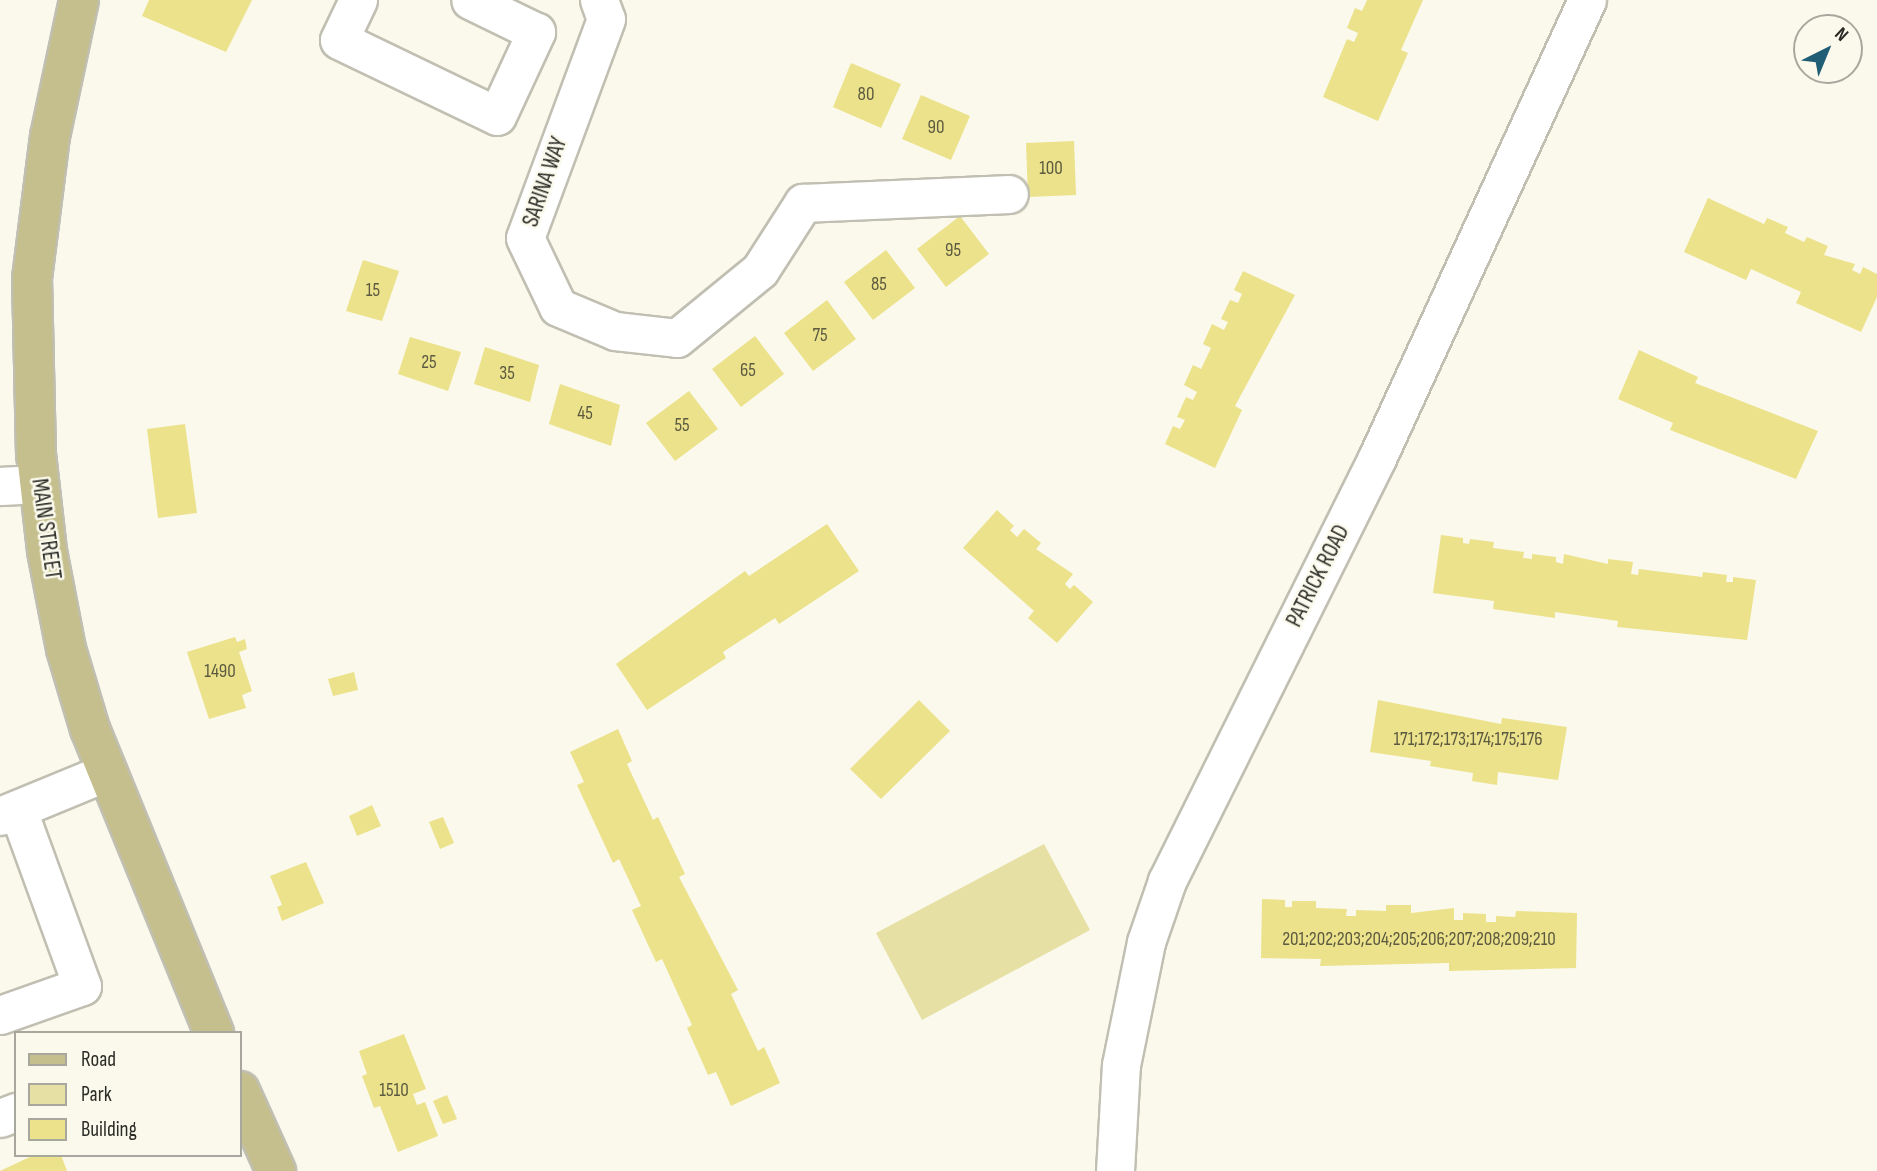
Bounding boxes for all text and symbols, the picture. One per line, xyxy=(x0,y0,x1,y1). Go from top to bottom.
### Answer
north arrow xyxy=(1793,14,1863,84)
text: N xyxy=(1830,23,1853,47)
house number: 80 xyxy=(858,84,874,106)
house number: 90 xyxy=(928,117,944,139)
street label: SARINA WAY xyxy=(517,134,573,230)
house number: 100 xyxy=(1039,158,1063,180)
house number: 95 xyxy=(945,240,961,262)
house number: 85 xyxy=(871,274,887,296)
house number: 15 xyxy=(366,280,380,302)
house number: 75 xyxy=(812,325,828,347)
house number: 25 xyxy=(421,352,437,374)
house number: 65 xyxy=(740,360,756,382)
house number: 35 xyxy=(499,363,515,385)
house number: 45 xyxy=(577,403,593,425)
house number: 55 xyxy=(674,415,690,437)
street label: MAIN STREET xyxy=(25,477,67,581)
street label: PATRICK ROAD xyxy=(1281,520,1355,632)
house number: 1490 xyxy=(204,661,236,683)
house number: 171;172;173;174;175;176 xyxy=(1393,729,1543,751)
house number: 201;202;203;204;205;206;207;208;209;210 xyxy=(1282,929,1556,951)
legend xyxy=(14,1031,242,1157)
text: Road xyxy=(81,1047,116,1072)
house number: 1510 xyxy=(379,1080,409,1102)
text: Park xyxy=(81,1082,112,1107)
text: Building xyxy=(81,1117,137,1142)

